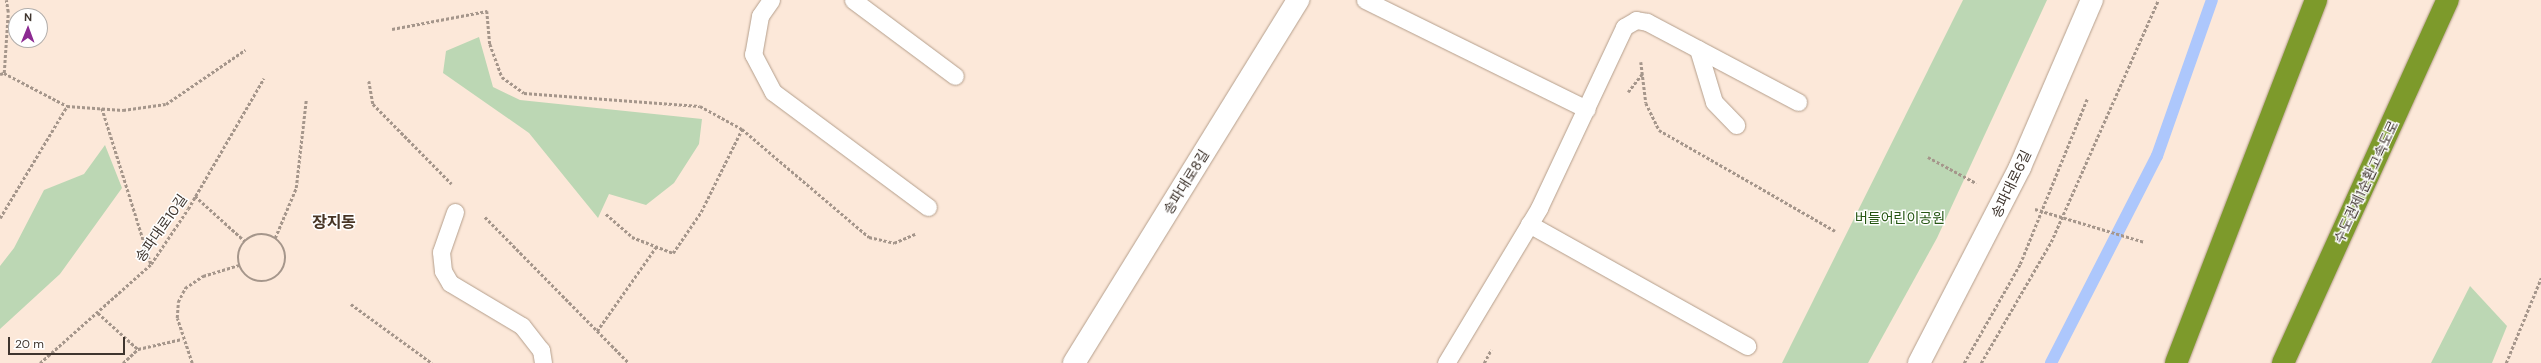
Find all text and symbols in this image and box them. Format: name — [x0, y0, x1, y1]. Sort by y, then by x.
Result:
north arrow — [8, 8, 48, 48]
text: N — [24, 10, 32, 24]
street label: 수도권제1순환고속도로 — [2330, 118, 2402, 246]
street label: 송파대로8길 — [1160, 147, 1212, 217]
street label: 송파대로6길 — [1987, 147, 2035, 221]
street label: 송파대로10길 — [132, 191, 190, 265]
park label: 버들어린이공원 — [1855, 210, 1945, 226]
district label: 장지동 — [312, 213, 356, 233]
scale bar — [10, 329, 127, 355]
text: 20 m — [15, 336, 44, 352]

